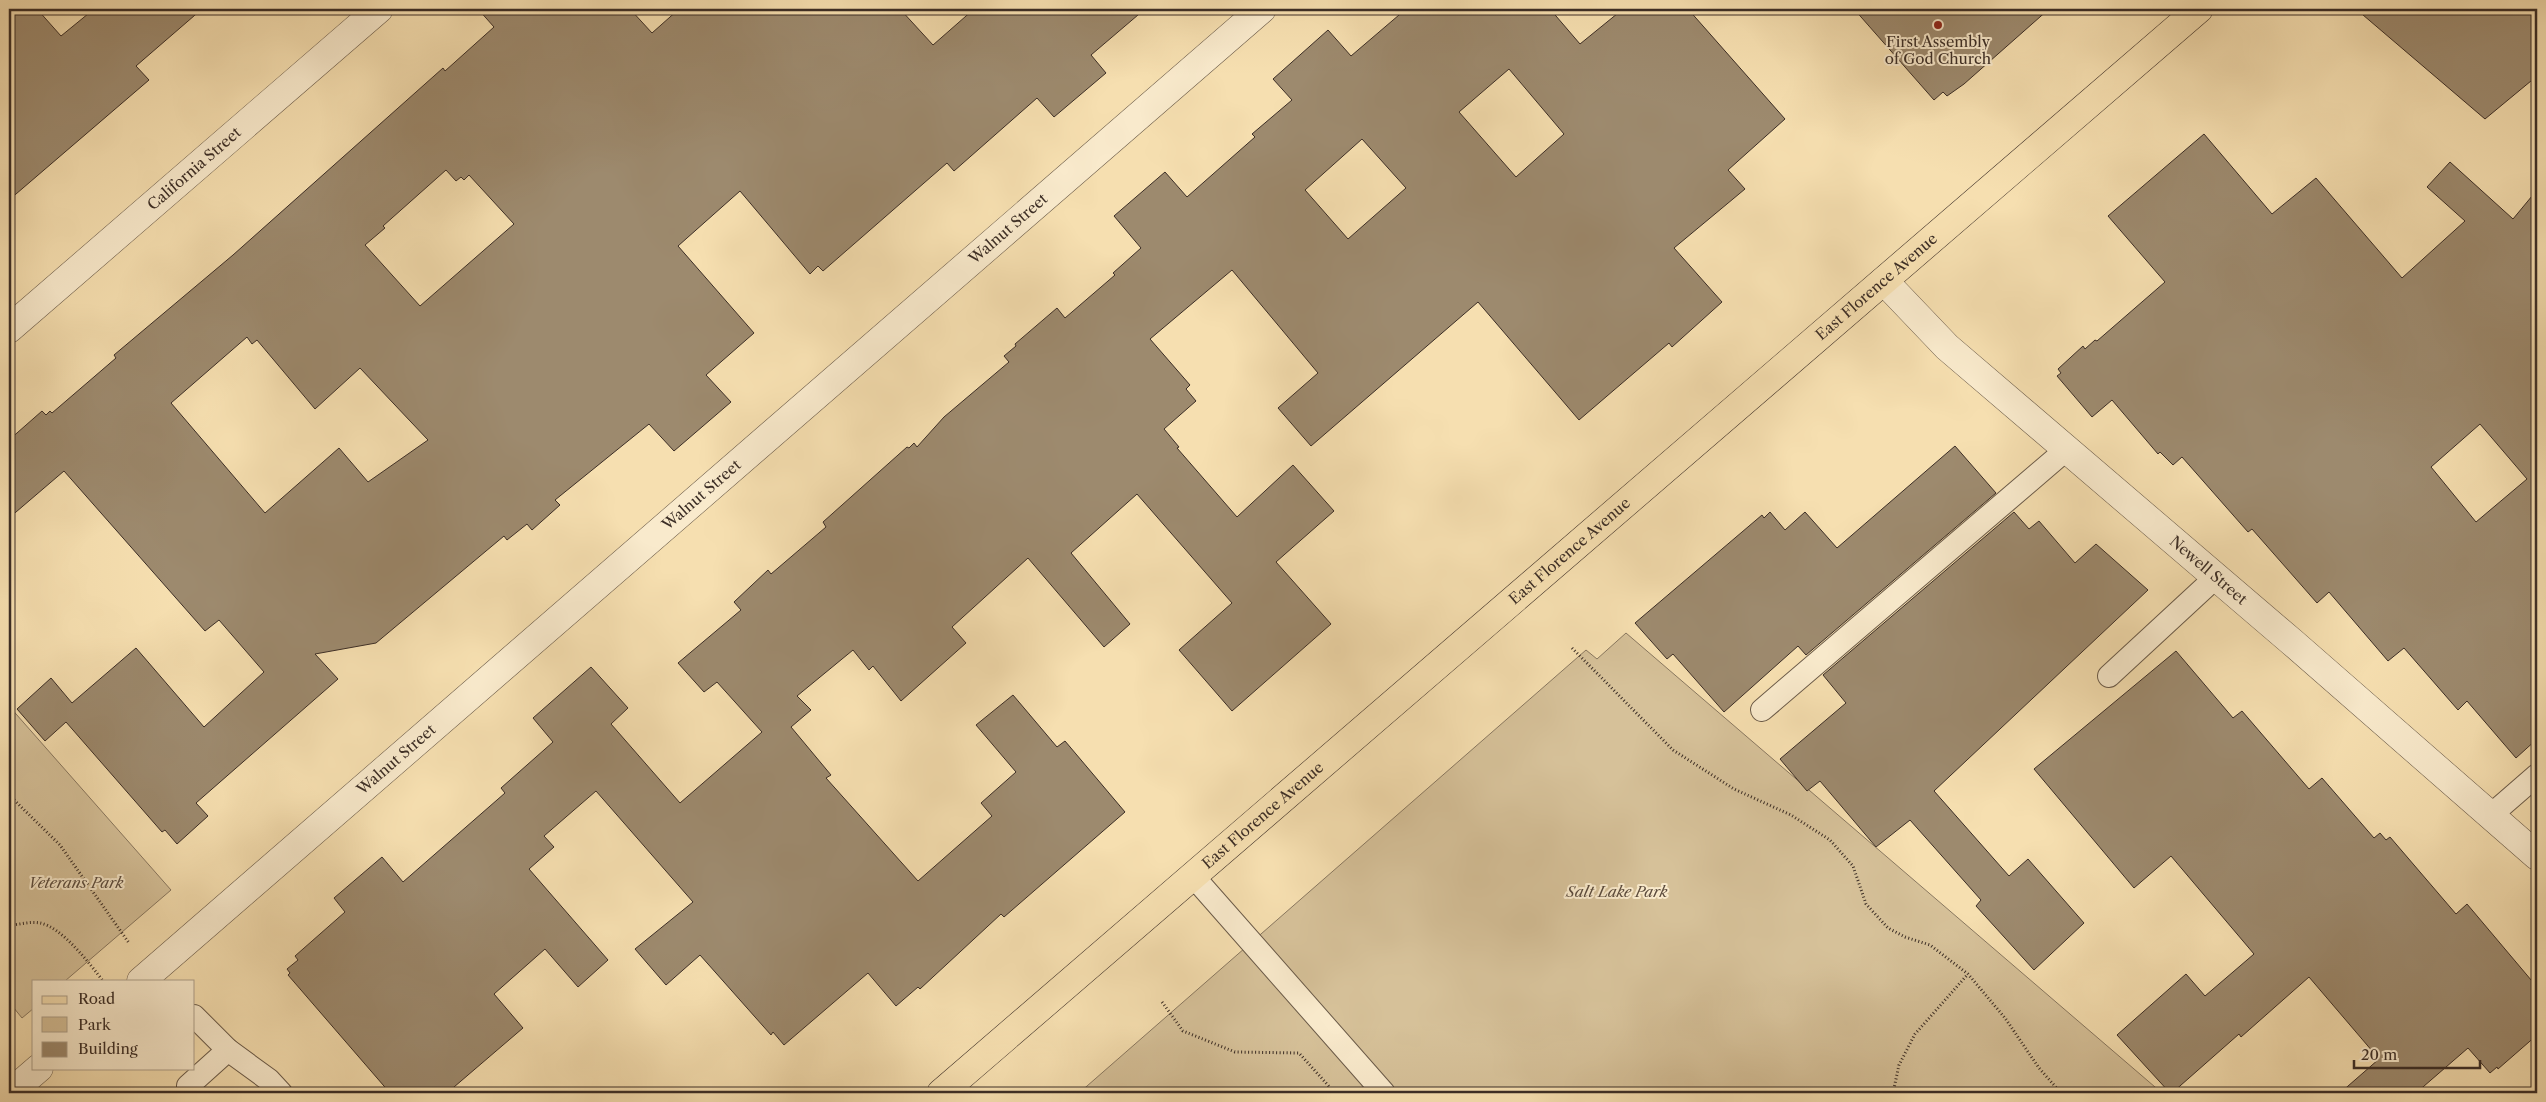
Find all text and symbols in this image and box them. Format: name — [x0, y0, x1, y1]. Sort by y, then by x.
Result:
marker: First Assembly of God Church — [1932, 19, 1944, 31]
place label: First Assembly of God Church — [1885, 32, 1992, 68]
street label: California Street — [143, 122, 245, 214]
street label: Walnut Street — [964, 189, 1052, 268]
street label: East Florence Avenue — [1812, 229, 1941, 344]
street label: Walnut Street — [657, 455, 745, 534]
street label: East Florence Avenue — [1505, 493, 1634, 608]
street label: Newell Street — [2166, 532, 2252, 609]
street label: Walnut Street — [352, 719, 440, 799]
street label: East Florence Avenue — [1198, 758, 1327, 873]
park label: Veterans Park — [28, 873, 124, 892]
park label: Salt Lake Park — [1565, 882, 1668, 901]
legend — [32, 980, 195, 1070]
text: Road — [78, 989, 115, 1008]
text: Park — [78, 1015, 112, 1034]
scale bar — [2354, 1037, 2480, 1069]
text: Building — [78, 1039, 138, 1058]
text: 20 m — [2361, 1045, 2397, 1064]

